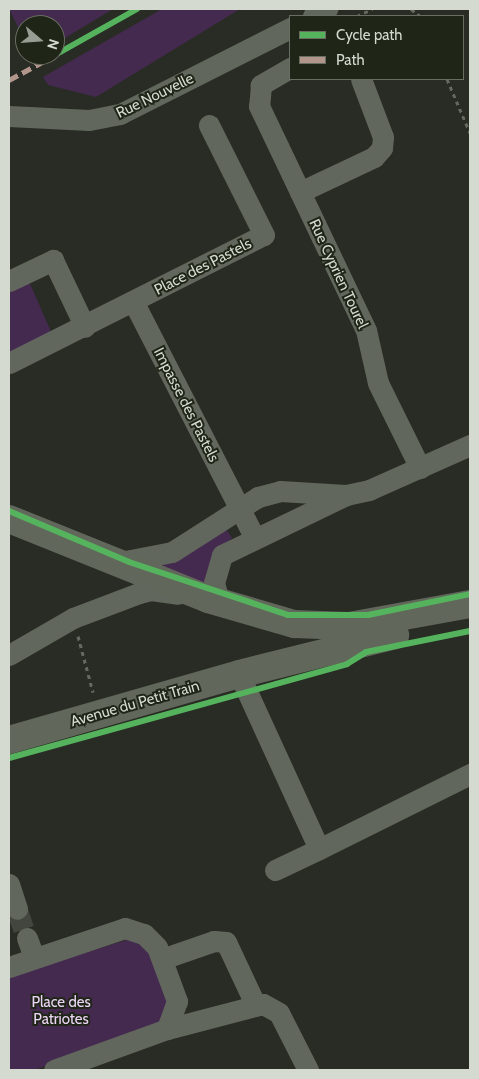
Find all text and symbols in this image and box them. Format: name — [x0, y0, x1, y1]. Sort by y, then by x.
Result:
north arrow — [15, 15, 65, 65]
legend — [289, 15, 464, 80]
text: Cycle path — [336, 26, 402, 44]
text: N — [43, 37, 63, 52]
text: Path — [336, 51, 365, 69]
street label: Rue Nouvelle — [113, 70, 197, 122]
street label: Rue Cyprien Tourel — [305, 216, 371, 332]
street label: Place des Pastels — [151, 235, 255, 299]
street label: Impasse des Pastels — [149, 345, 223, 465]
street label: Avenue du Petit Train — [68, 677, 202, 731]
park label: Place des Patriotes — [31, 993, 91, 1028]

